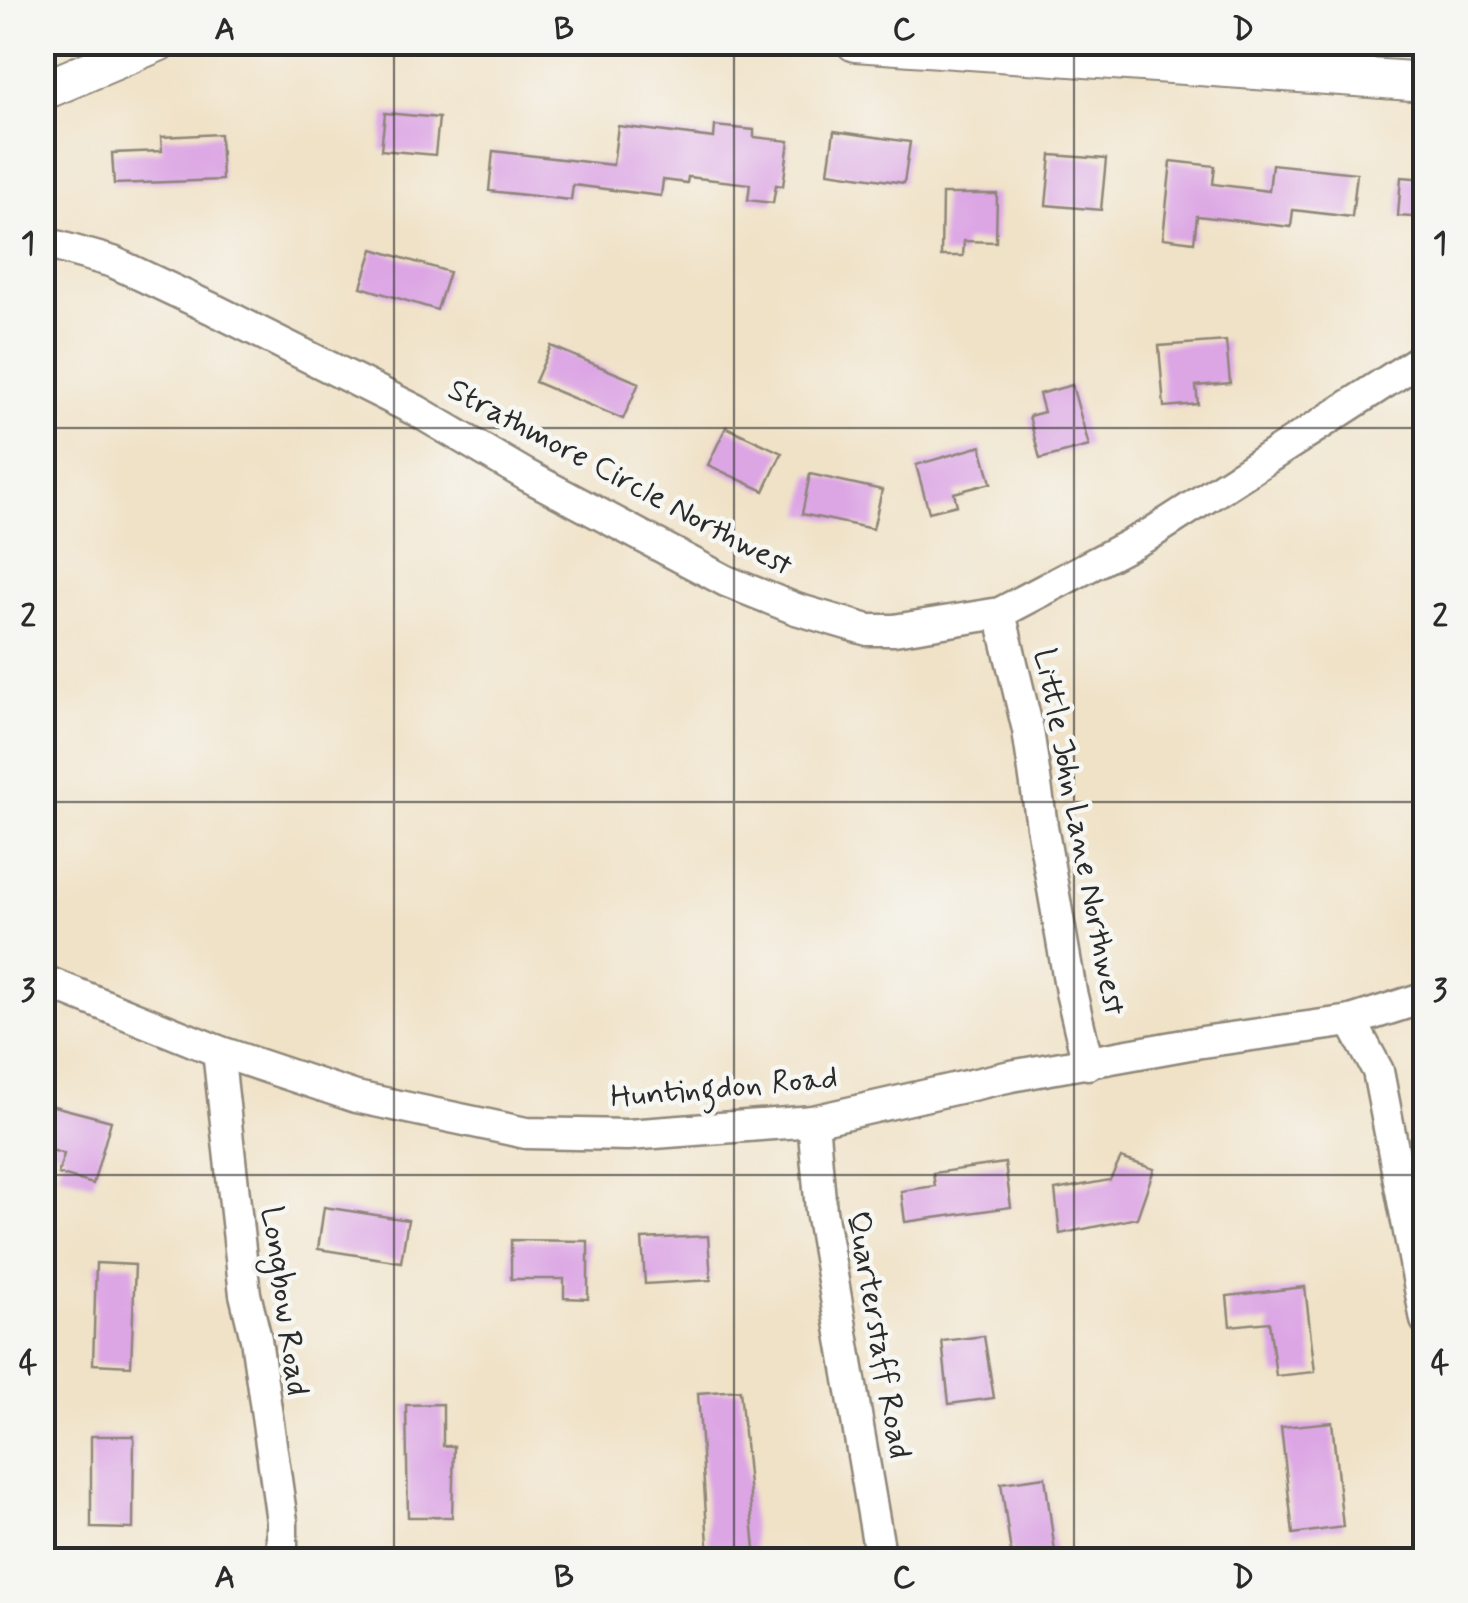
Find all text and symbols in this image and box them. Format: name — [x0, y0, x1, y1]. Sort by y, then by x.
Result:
text: A — [215, 9, 235, 51]
text: B — [554, 9, 574, 51]
text: C — [893, 9, 916, 51]
text: D — [1232, 9, 1254, 51]
text: 1 — [21, 223, 35, 265]
text: 1 — [1433, 223, 1447, 265]
street label: Strathmore Circle Northwest — [440, 369, 800, 587]
text: 2 — [20, 596, 36, 638]
text: 2 — [1432, 596, 1448, 638]
street label: Little John Lane Northwest — [1023, 645, 1135, 1019]
text: 3 — [21, 970, 36, 1012]
text: 3 — [1433, 970, 1448, 1012]
street label: Huntingdon Road — [609, 1057, 840, 1122]
street label: Longbow Road — [248, 1204, 318, 1399]
street label: Quarterstaff Road — [836, 1208, 920, 1462]
text: 4 — [19, 1343, 38, 1385]
text: 4 — [1431, 1343, 1450, 1385]
text: A — [215, 1557, 235, 1599]
text: B — [554, 1557, 574, 1599]
text: C — [893, 1557, 916, 1599]
text: D — [1232, 1557, 1254, 1599]

